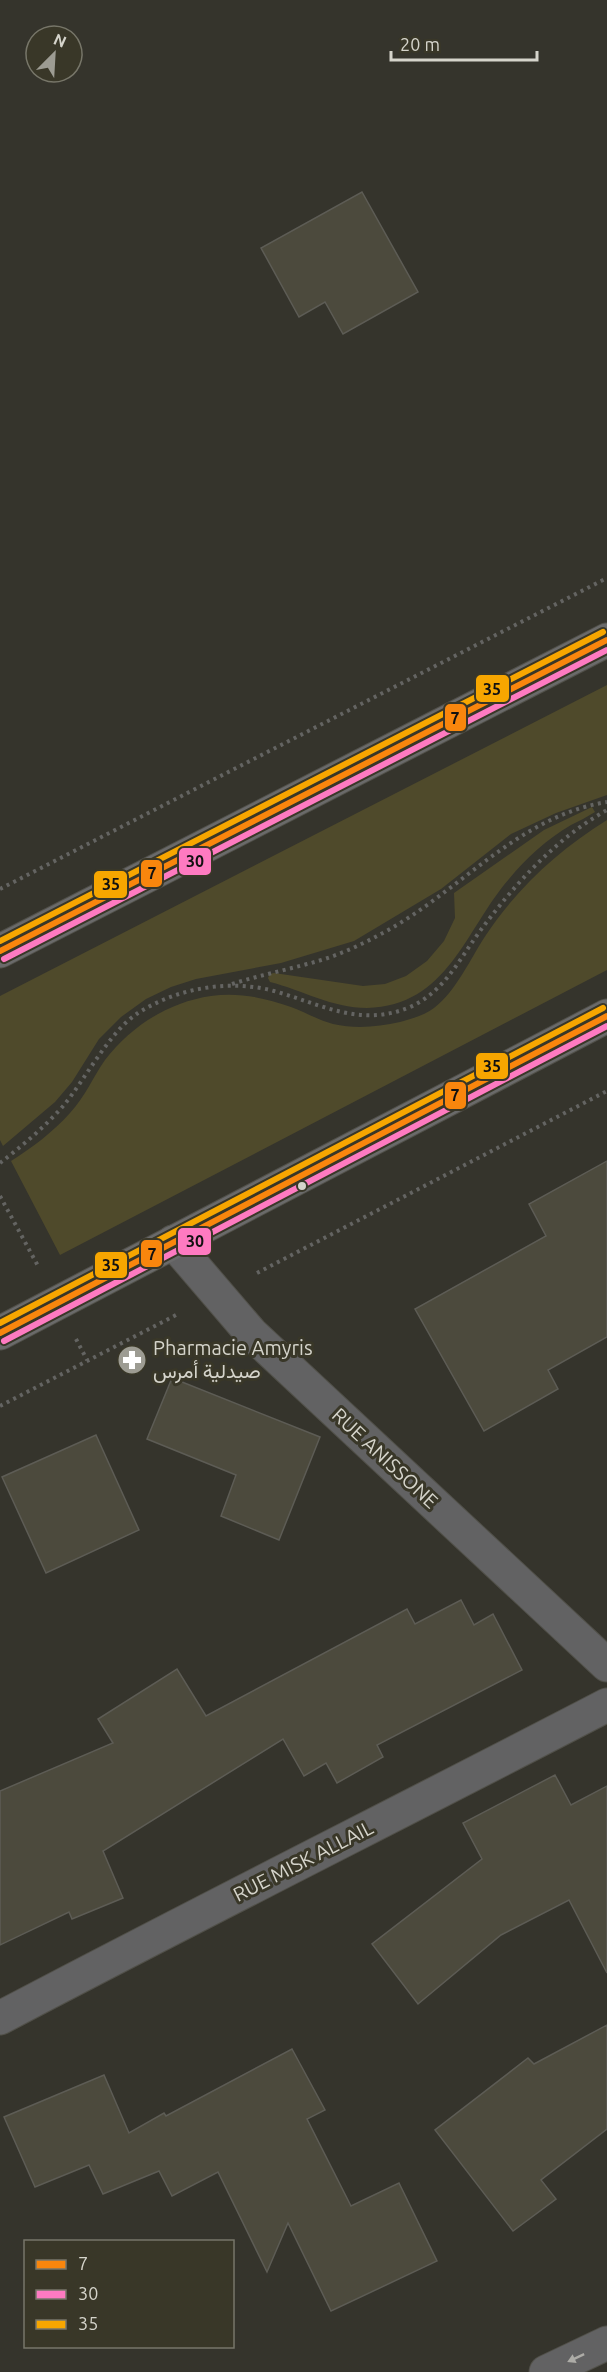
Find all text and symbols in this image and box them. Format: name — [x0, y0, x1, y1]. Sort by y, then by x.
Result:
north arrow — [24, 24, 84, 84]
scale bar — [391, 24, 536, 62]
text: N — [51, 30, 69, 51]
text: 20 m — [400, 34, 440, 54]
line badge: 35 — [475, 674, 510, 703]
text: 35 — [483, 680, 501, 698]
line badge: 7 — [444, 703, 467, 732]
text: 7 — [450, 709, 460, 727]
line badge: 30 — [178, 847, 212, 876]
text: 30 — [186, 852, 204, 870]
line badge: 7 — [140, 859, 163, 888]
text: 7 — [147, 864, 157, 882]
line badge: 35 — [93, 870, 128, 899]
text: 35 — [102, 875, 120, 893]
line badge: 35 — [475, 1052, 509, 1080]
text: 35 — [483, 1057, 501, 1075]
line badge: 7 — [444, 1081, 467, 1110]
text: 7 — [450, 1086, 460, 1104]
unlabelled marker — [296, 1180, 308, 1192]
line badge: 30 — [177, 1227, 212, 1256]
text: 30 — [186, 1232, 204, 1250]
line badge: 7 — [140, 1239, 163, 1268]
text: 7 — [147, 1245, 157, 1263]
line badge: 35 — [94, 1251, 128, 1279]
text: 35 — [102, 1256, 120, 1274]
place label: Pharmacie Amyris صيدلية أمرس — [153, 1336, 313, 1384]
pharmacy icon: Pharmacie Amyris صيدلية أمرس — [116, 1344, 148, 1376]
street label: RUE ANISSONE — [328, 1403, 443, 1513]
street label: RUE MISK ALLAIL — [229, 1815, 377, 1906]
legend — [24, 2240, 234, 2348]
text: 7 — [78, 2253, 88, 2273]
text: 30 — [78, 2283, 98, 2303]
text: 35 — [78, 2313, 98, 2333]
one-way arrow — [568, 2353, 585, 2362]

